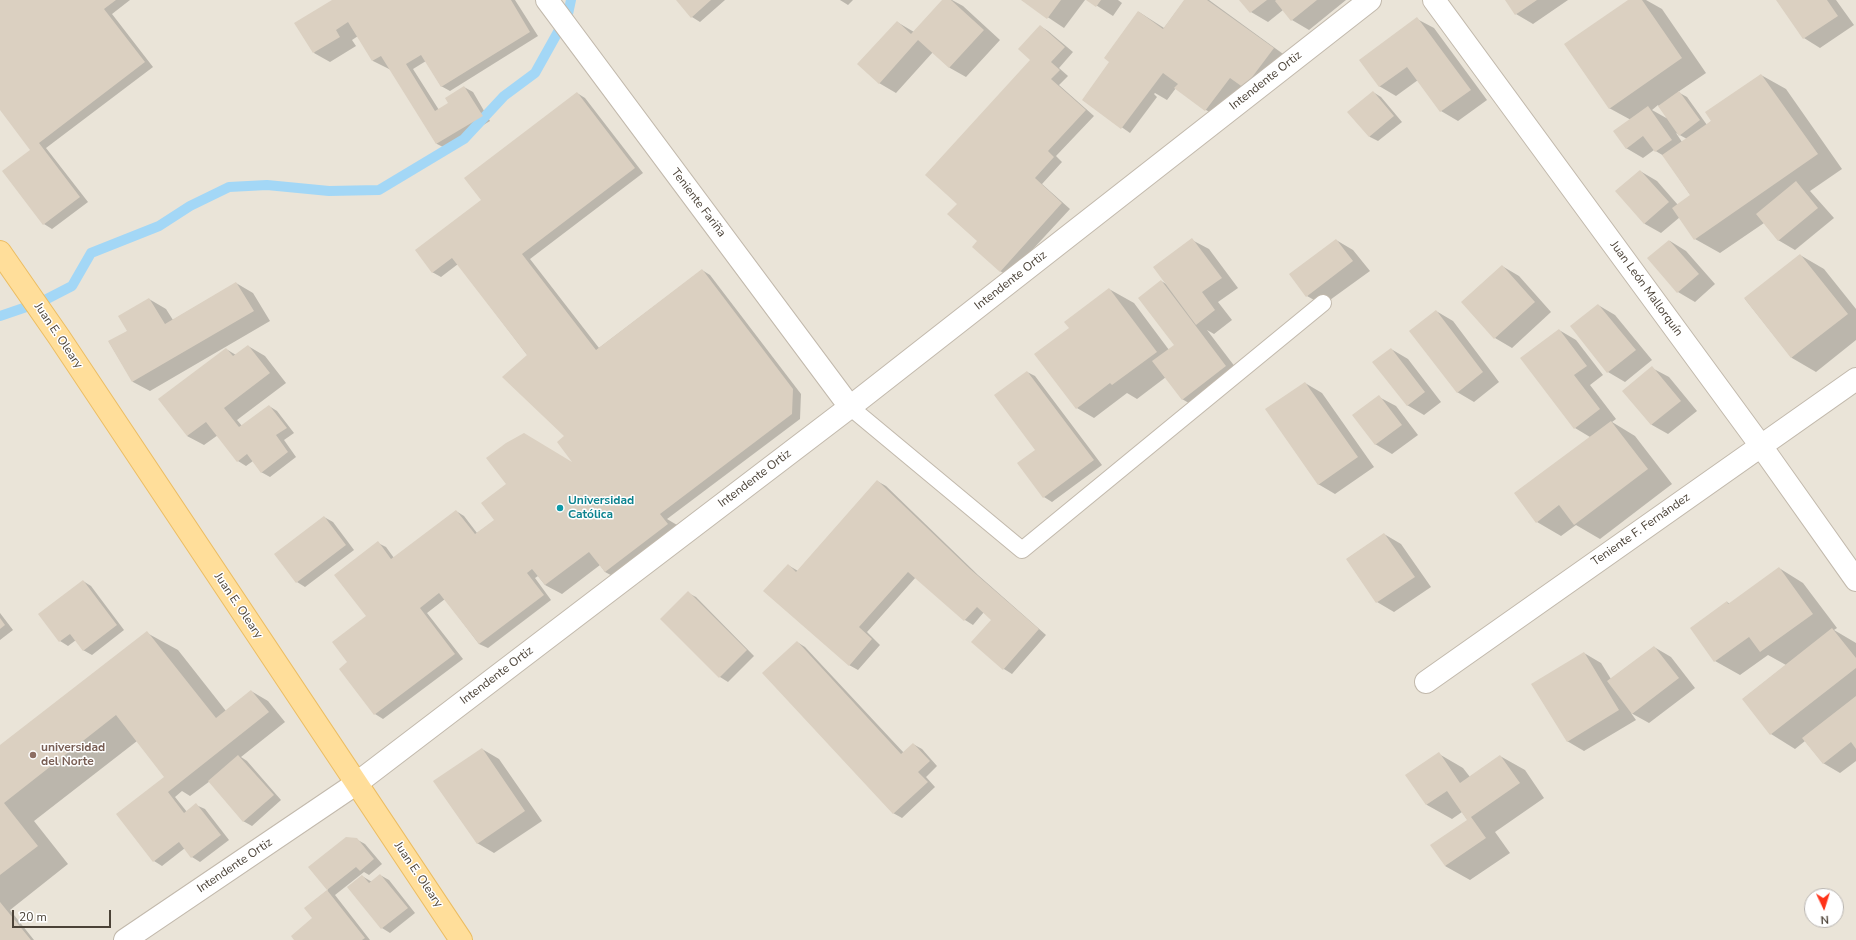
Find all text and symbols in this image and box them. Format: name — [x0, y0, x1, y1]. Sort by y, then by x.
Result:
street label: Intendente Ortiz — [1227, 48, 1305, 114]
street label: Teniente Fariña — [668, 166, 728, 240]
street label: Juan León Mallorquín — [1607, 239, 1685, 339]
street label: Intendente Ortiz — [972, 248, 1050, 314]
street label: Juan E. Oleary — [31, 300, 85, 372]
street label: Intendente Ortiz — [716, 447, 794, 511]
street label: Teniente F. Fernández — [1589, 491, 1693, 569]
place label: Universidad Católica — [568, 494, 634, 522]
marker: Universidad Católica — [555, 503, 565, 513]
street label: Juan E. Oleary — [211, 570, 265, 642]
street label: Intendente Ortiz — [458, 644, 536, 708]
place label: universidad del Norte — [41, 741, 105, 769]
marker: universidad del Norte — [28, 750, 38, 760]
street label: Intendente Ortiz — [195, 836, 275, 896]
street label: Juan E. Oleary — [391, 839, 445, 911]
north arrow — [1804, 888, 1844, 928]
scale bar — [14, 902, 113, 928]
text: 20 m — [19, 909, 47, 925]
text: N — [1820, 912, 1829, 927]

